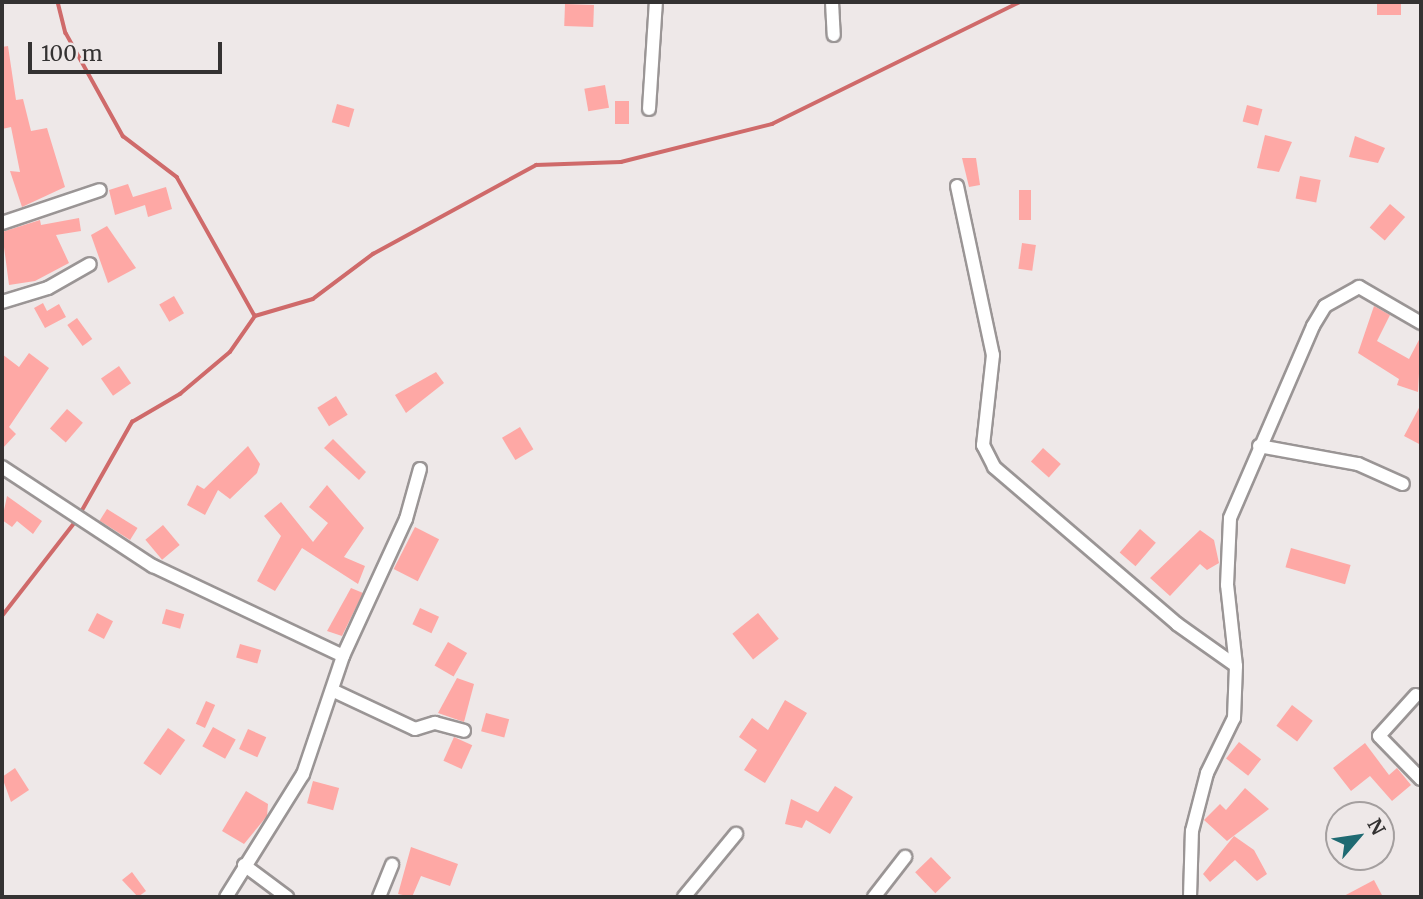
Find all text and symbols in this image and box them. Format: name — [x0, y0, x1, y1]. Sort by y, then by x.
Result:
scale bar — [32, 28, 226, 72]
text: 100 m — [41, 40, 103, 67]
north arrow — [1325, 801, 1395, 871]
text: N — [1362, 814, 1391, 839]

